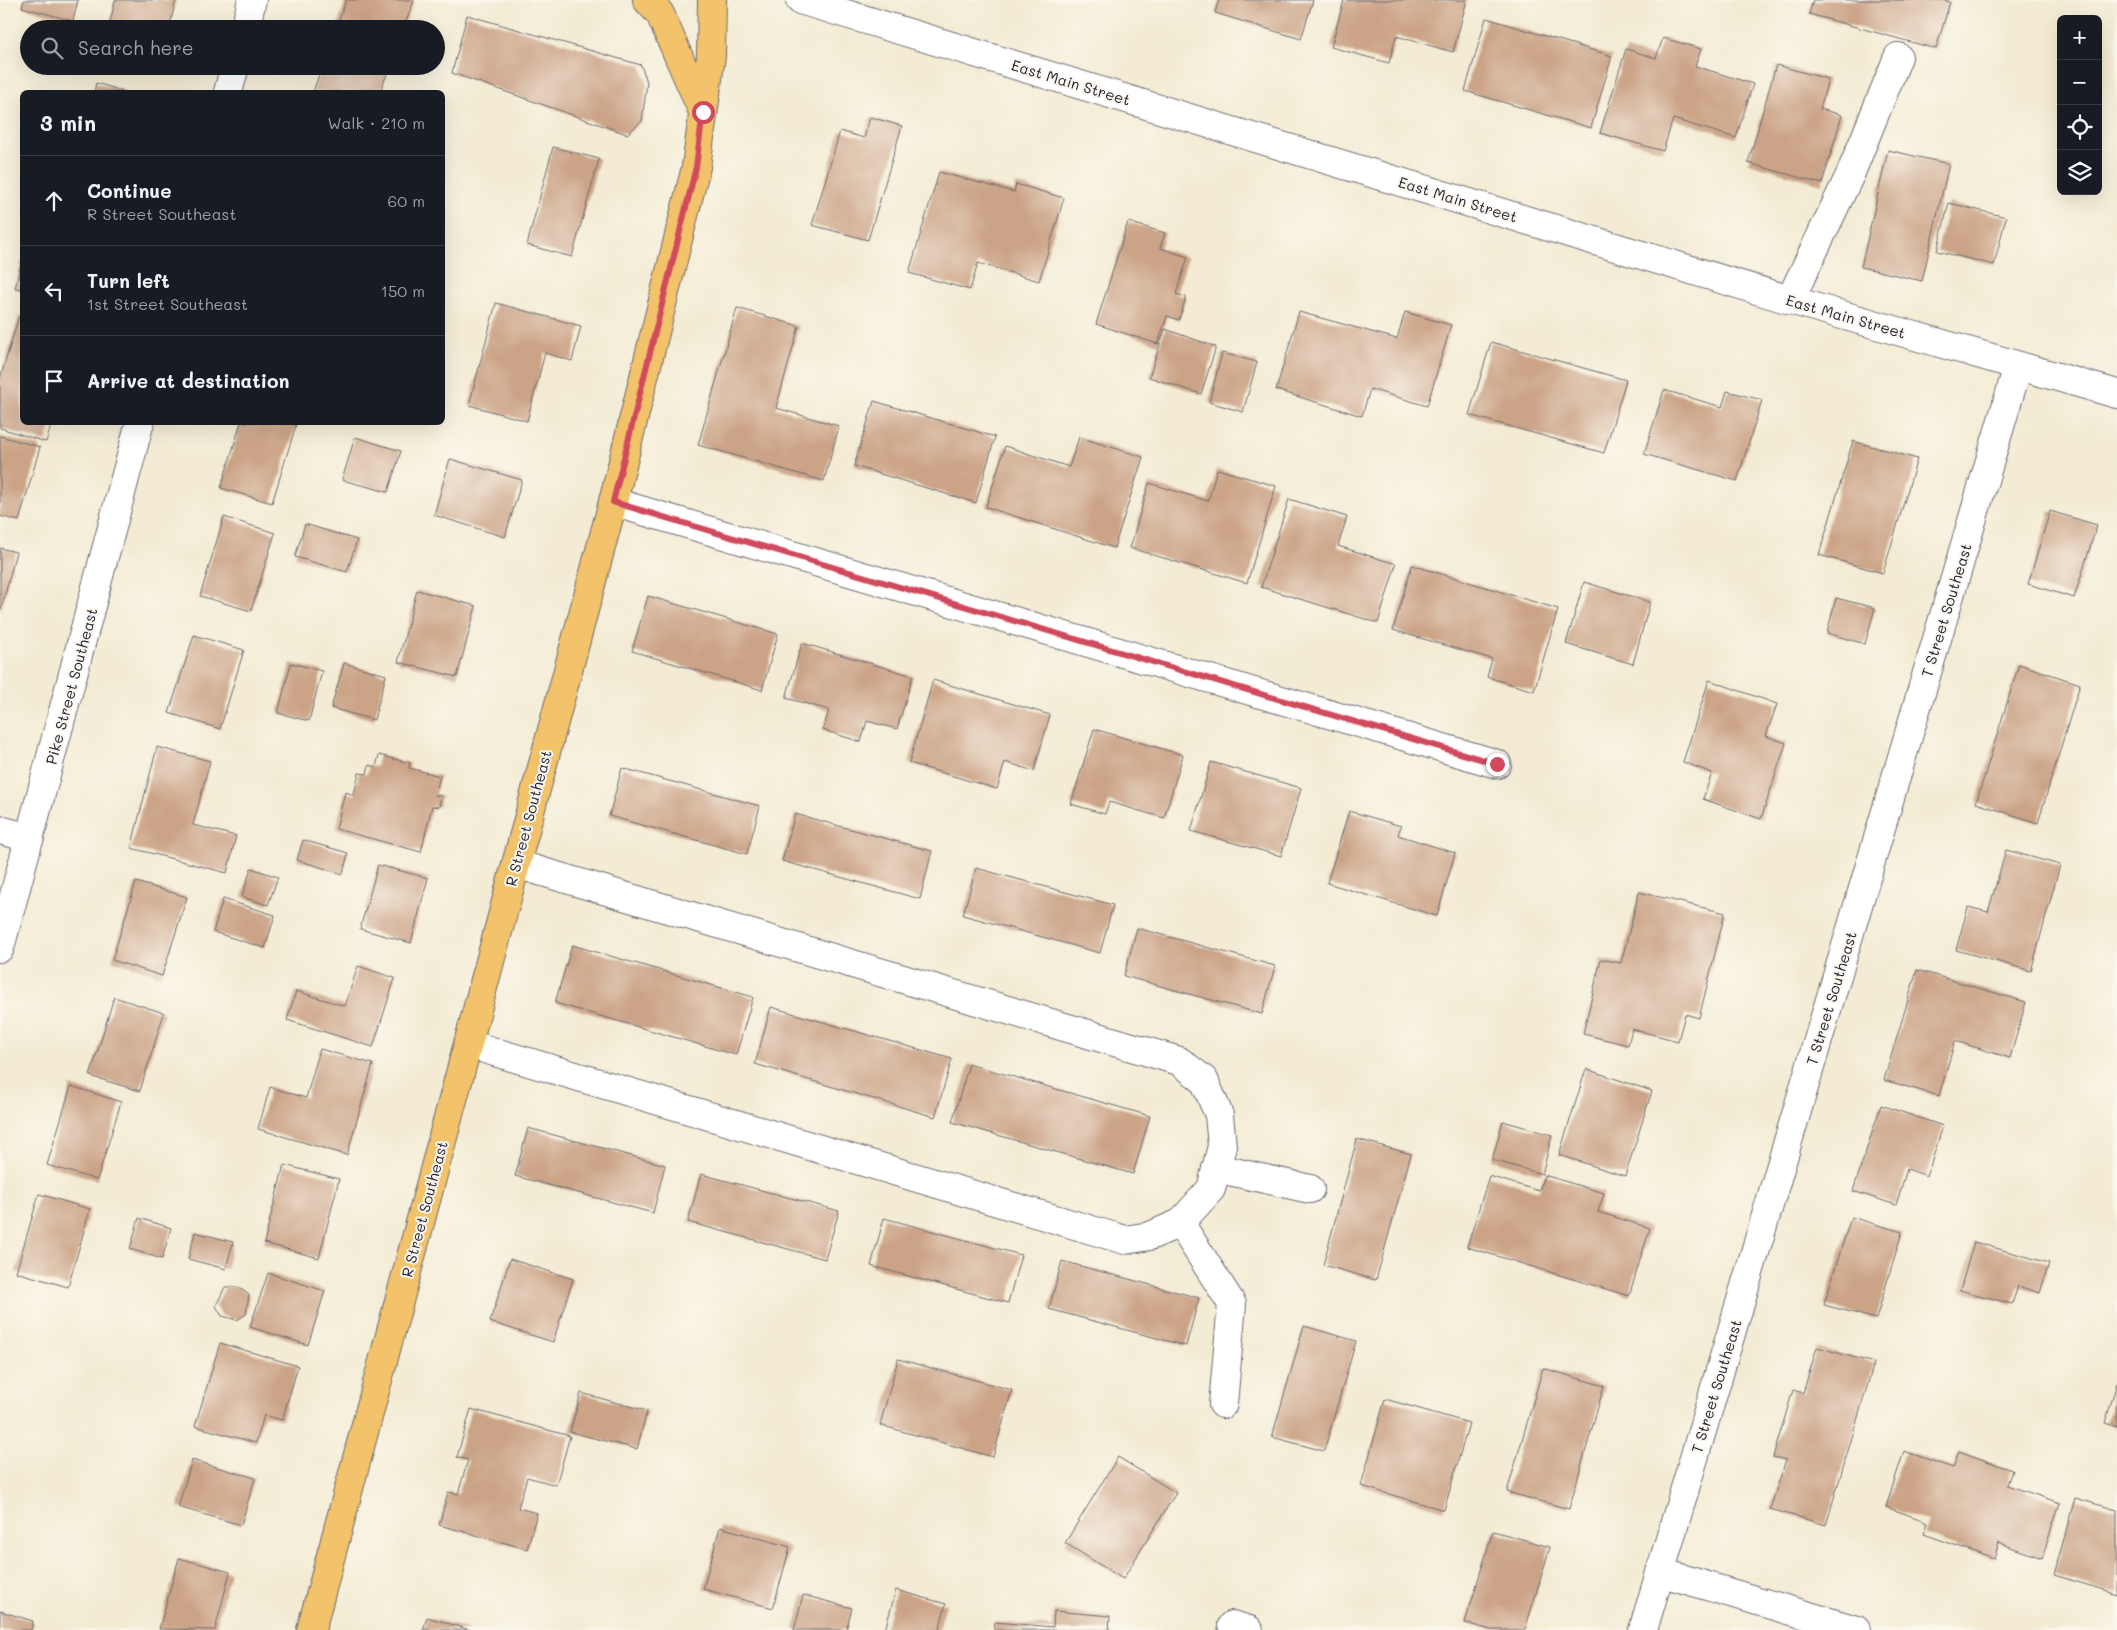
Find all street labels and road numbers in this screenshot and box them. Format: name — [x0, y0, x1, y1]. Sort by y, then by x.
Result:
street label: East Main Street — [1009, 54, 1133, 110]
street label: East Main Street — [1396, 171, 1520, 227]
street label: East Main Street — [1784, 289, 1908, 343]
street label: T Street Southeast — [1916, 541, 1976, 679]
street label: Pike Street Southeast — [40, 605, 102, 767]
street label: R Street Southeast — [500, 748, 556, 888]
street label: T Street Southeast — [1801, 929, 1861, 1067]
street label: R Street Southeast — [396, 1139, 452, 1279]
street label: T Street Southeast — [1686, 1317, 1746, 1455]

